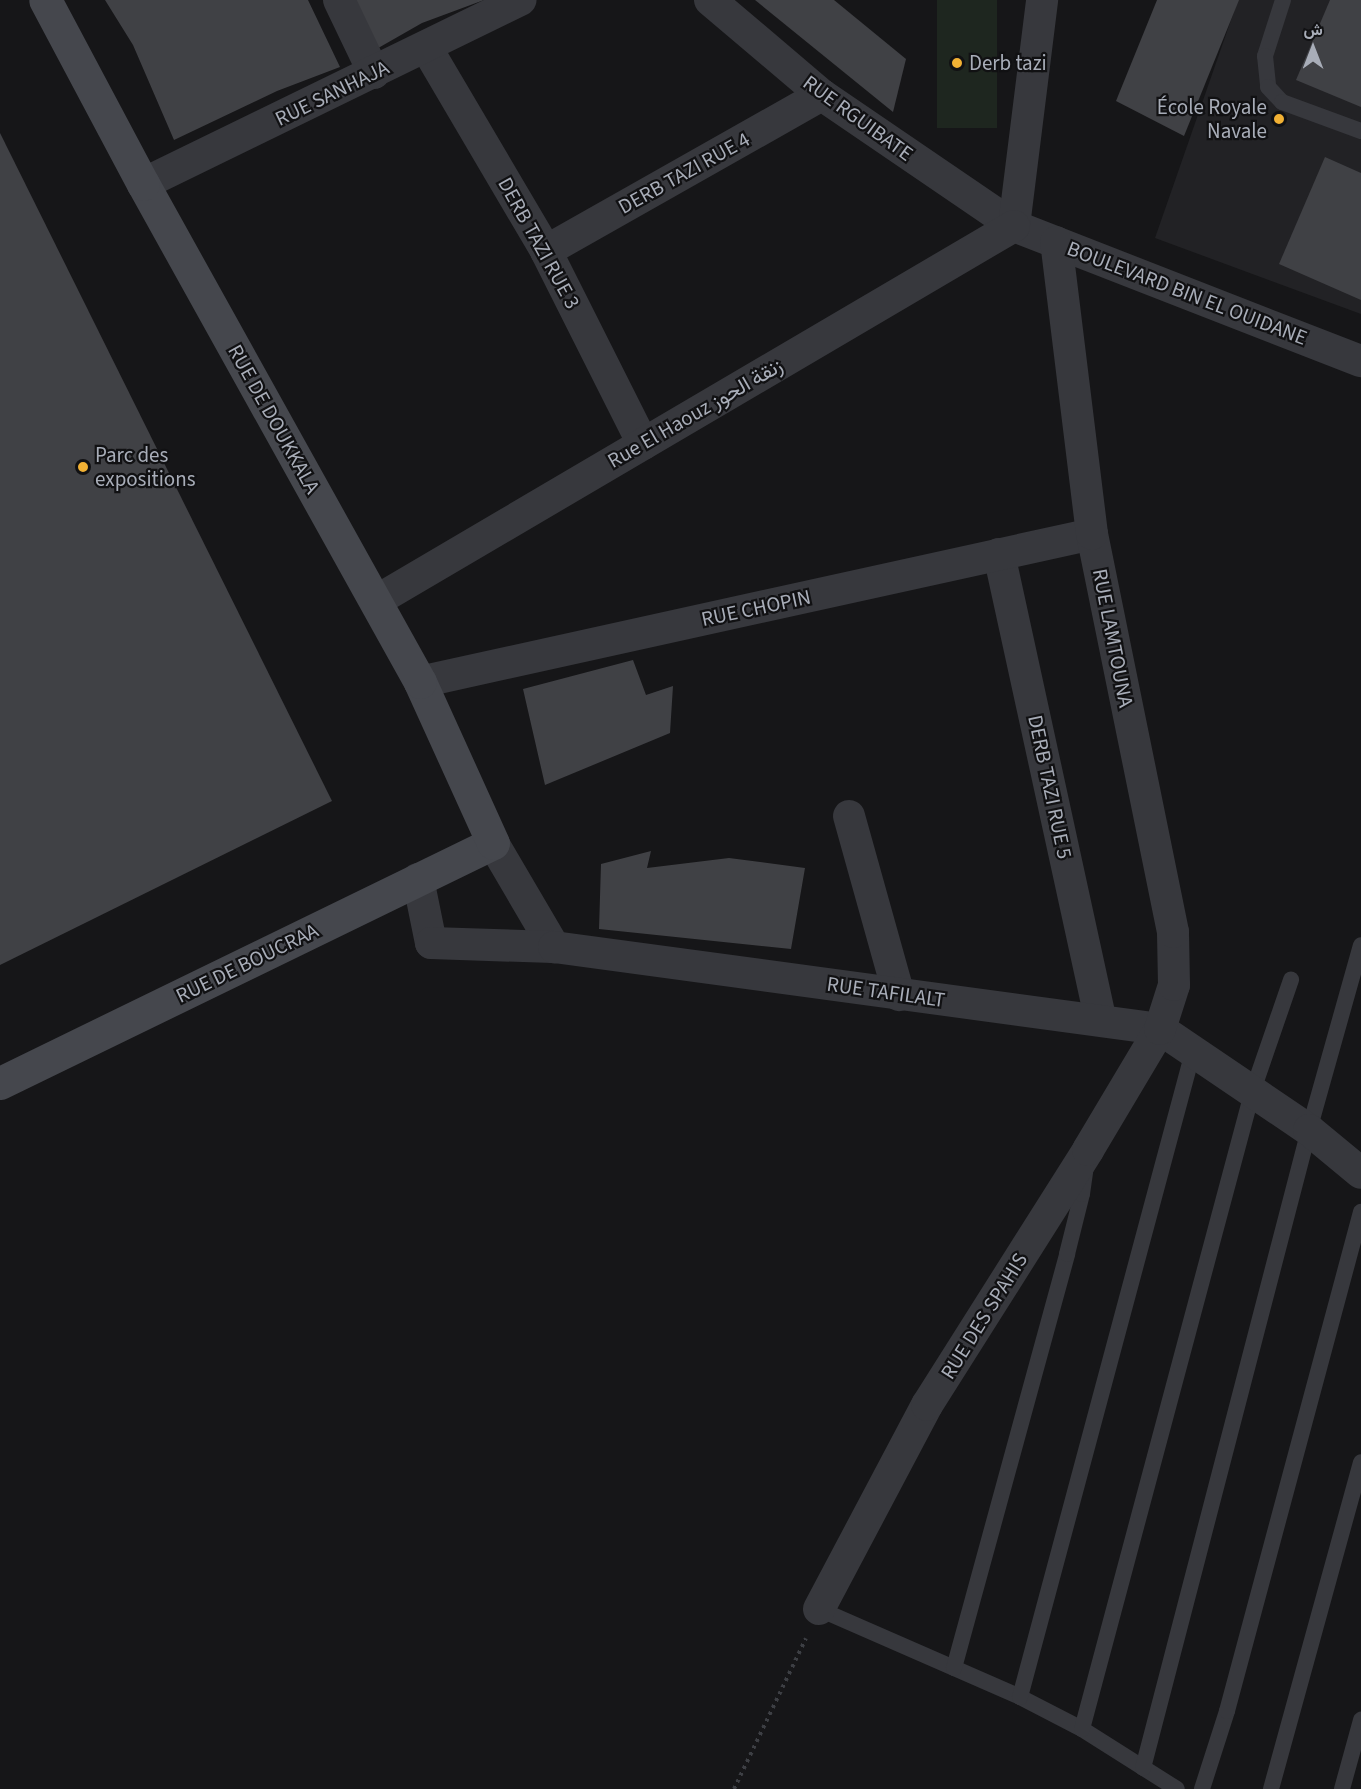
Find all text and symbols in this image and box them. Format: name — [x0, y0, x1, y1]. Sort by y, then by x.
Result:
north arrow — [1283, 18, 1343, 78]
text: ش — [1303, 19, 1323, 41]
place label: Derb tazi — [969, 50, 1047, 76]
street label: RUE SANHAJA — [271, 55, 393, 131]
marker: Derb tazi — [950, 56, 964, 70]
street label: RUE RGUIBATE — [798, 70, 918, 166]
place label: École Royale Navale — [1157, 94, 1267, 144]
marker: École Royale Navale — [1272, 112, 1286, 126]
street label: DERB TAZI RUE 4 — [614, 126, 754, 220]
street label: DERB TAZI RUE 3 — [492, 173, 586, 313]
street label: BOULEVARD BIN EL OUIDANE — [1063, 236, 1311, 350]
street label: RUE DE DOUKKALA — [223, 340, 325, 498]
street label: Rue El Haouz زنقة الحوز — [603, 353, 787, 473]
place label: Parc des expositions — [95, 442, 196, 492]
marker: Parc des expositions — [76, 460, 90, 474]
street label: RUE LAMTOUNA — [1087, 566, 1139, 710]
street label: RUE CHOPIN — [699, 584, 813, 632]
street label: DERB TAZI RUE 5 — [1022, 713, 1078, 861]
street label: RUE DE BOUCRAA — [172, 918, 322, 1008]
street label: RUE TAFILALT — [825, 971, 947, 1013]
street label: RUE DES SPAHIS — [935, 1248, 1033, 1384]

